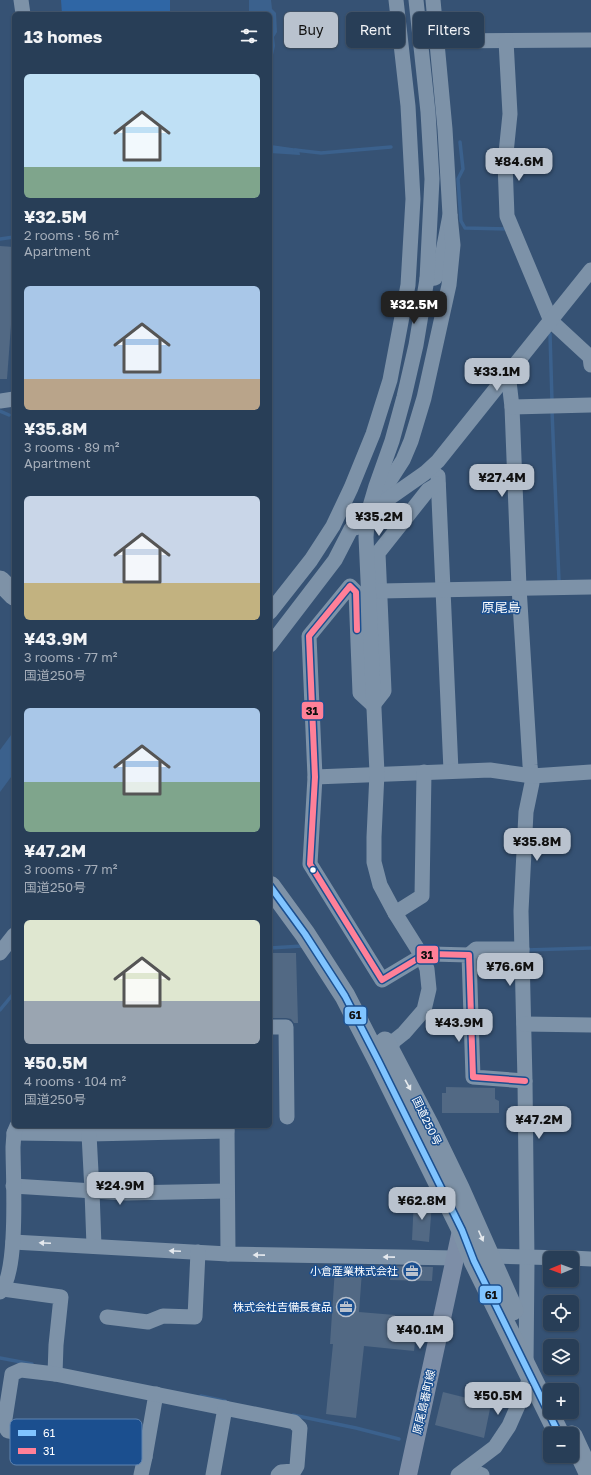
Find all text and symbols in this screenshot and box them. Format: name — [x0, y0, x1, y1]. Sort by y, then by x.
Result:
chip: Buy — [284, 12, 338, 48]
chip: Rent — [346, 12, 405, 48]
chip: Filters — [413, 12, 484, 48]
icon: filters — [238, 25, 260, 47]
text: 13 homes — [24, 26, 102, 47]
icon: home — [106, 100, 178, 172]
pin: ¥84.6M — [486, 148, 552, 182]
text: ¥84.6M — [494, 153, 544, 169]
text: ¥32.5M — [24, 206, 87, 227]
text: 2 rooms · 56 m² — [24, 227, 119, 243]
text: Apartment — [24, 243, 91, 259]
pin: ¥32.5M — [381, 291, 447, 325]
text: ¥32.5M — [390, 296, 438, 312]
icon: home — [106, 312, 178, 384]
pin: ¥33.1M — [464, 358, 530, 392]
text: ¥33.1M — [474, 363, 520, 379]
text: ¥35.8M — [24, 418, 87, 439]
text: 3 rooms · 89 m² — [24, 439, 119, 455]
text: Apartment — [24, 455, 91, 471]
pin: ¥27.4M — [469, 464, 535, 498]
text: ¥27.4M — [478, 469, 526, 485]
pin: ¥35.2M — [346, 503, 412, 537]
text: ¥35.2M — [355, 508, 403, 524]
icon: home — [106, 522, 178, 594]
district label: 原尾島 — [481, 599, 521, 615]
text: ¥43.9M — [24, 628, 88, 649]
text: 3 rooms · 77 m² — [24, 649, 117, 665]
text: 国道250号 — [24, 667, 86, 683]
line badge: 31 — [301, 701, 324, 720]
text: 31 — [306, 704, 319, 717]
icon: home — [106, 734, 178, 806]
pin: ¥35.8M — [504, 828, 570, 862]
text: ¥35.8M — [513, 833, 561, 849]
text: ¥47.2M — [24, 840, 86, 861]
text: 3 rooms · 77 m² — [24, 861, 117, 877]
unlabelled marker — [308, 865, 318, 875]
text: 国道250号 — [24, 879, 86, 895]
line badge: 31 — [416, 945, 439, 964]
icon: home — [106, 946, 178, 1018]
text: 31 — [421, 948, 434, 961]
pin: ¥76.6M — [477, 953, 543, 987]
text: ¥76.6M — [486, 958, 534, 974]
line badge: 61 — [344, 1006, 367, 1025]
text: 61 — [349, 1008, 362, 1021]
pin: ¥43.9M — [426, 1009, 492, 1043]
text: ¥43.9M — [435, 1014, 483, 1030]
text: ¥50.5M — [24, 1052, 88, 1073]
text: 4 rooms · 104 m² — [24, 1073, 126, 1089]
one-way arrow — [405, 1079, 412, 1091]
text: 国道250号 — [24, 1091, 86, 1107]
street label: 国道250号 — [410, 1094, 445, 1147]
pin: ¥47.2M — [506, 1106, 572, 1140]
text: ¥47.2M — [515, 1111, 563, 1127]
pin: ¥24.9M — [87, 1172, 153, 1206]
text: ¥24.9M — [96, 1177, 144, 1193]
pin: ¥62.8M — [389, 1187, 455, 1221]
text: ¥62.8M — [398, 1192, 446, 1208]
one-way arrow — [478, 1231, 484, 1242]
one-way arrow — [39, 1240, 51, 1247]
one-way arrow — [168, 1248, 181, 1254]
north arrow — [543, 1251, 579, 1287]
map controls — [543, 1251, 579, 1463]
one-way arrow — [252, 1252, 265, 1258]
one-way arrow — [382, 1254, 395, 1260]
office icon: 小倉産業株式会社 — [401, 1260, 423, 1282]
place label: 小倉産業株式会社 — [310, 1264, 398, 1277]
line badge: 61 — [479, 1285, 502, 1304]
text: 61 — [485, 1288, 498, 1301]
button: locate — [543, 1295, 579, 1331]
office icon: 株式会社吉備長食品 — [335, 1296, 357, 1318]
place label: 株式会社吉備長食品 — [233, 1300, 332, 1313]
pin: ¥40.1M — [387, 1316, 453, 1350]
text: ¥40.1M — [396, 1321, 444, 1337]
button: layers — [543, 1339, 579, 1375]
street label: 原尾島番町線 — [410, 1368, 437, 1436]
pin: ¥50.5M — [465, 1382, 531, 1416]
button: + — [543, 1383, 579, 1419]
text: ¥50.5M — [474, 1387, 522, 1403]
legend — [10, 1419, 142, 1465]
text: 61 — [43, 1426, 55, 1439]
button: − — [543, 1427, 579, 1463]
text: 31 — [43, 1444, 55, 1457]

